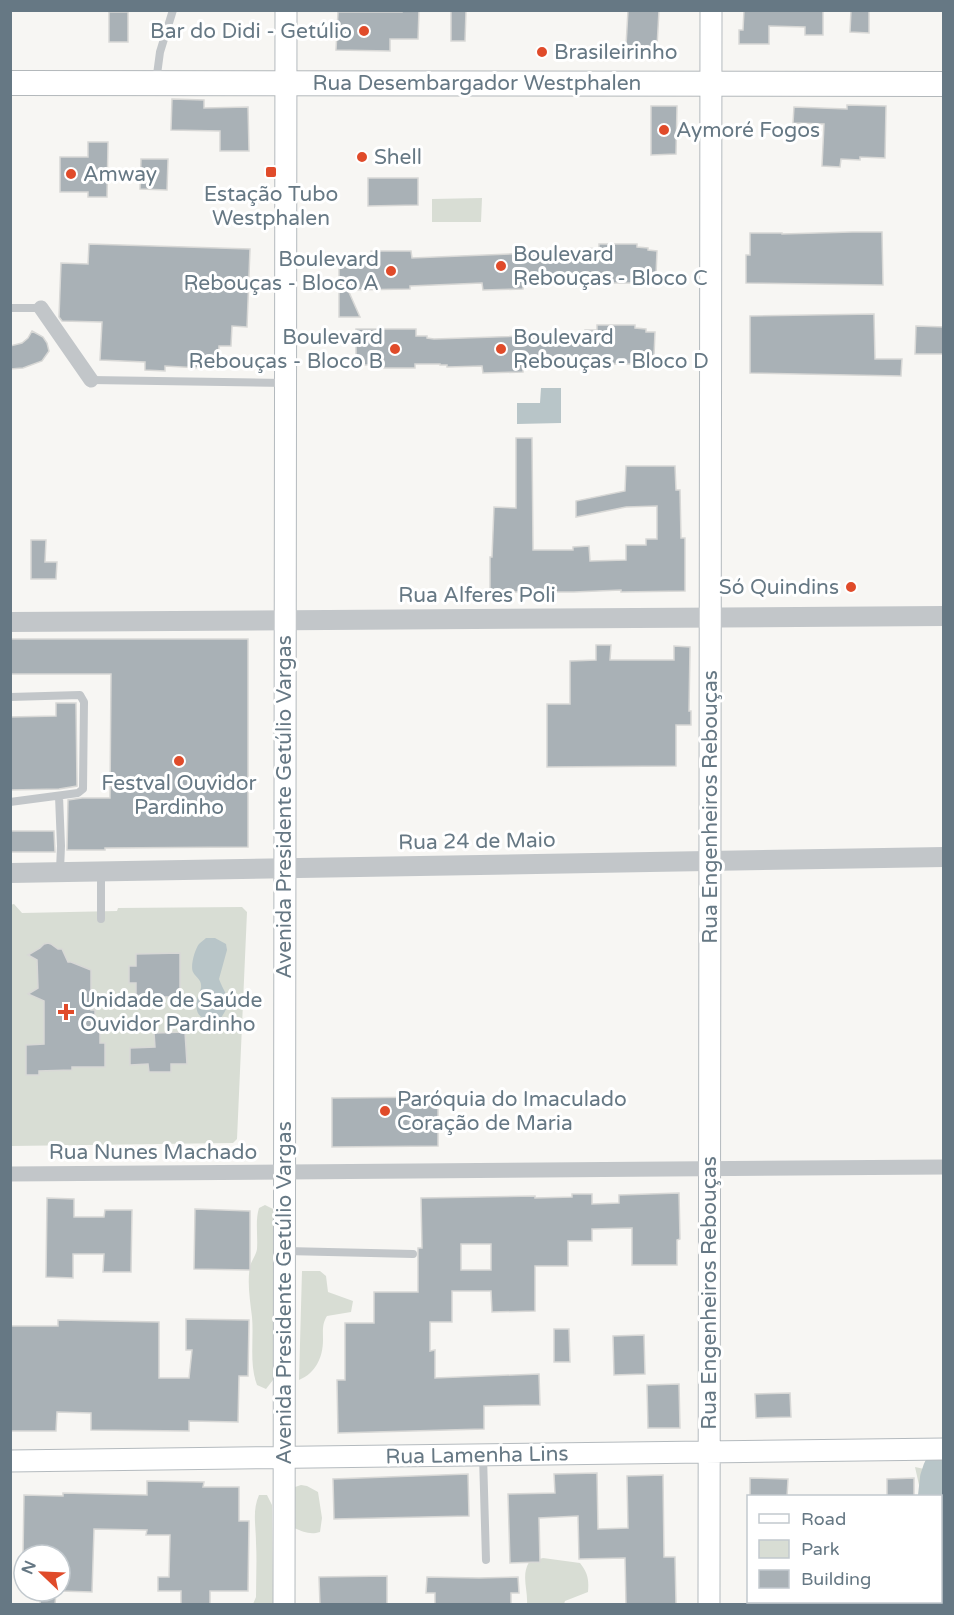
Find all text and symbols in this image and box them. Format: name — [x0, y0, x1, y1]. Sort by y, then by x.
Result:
place label: Bar do Didi - Getúlio — [150, 19, 352, 44]
marker: Bar do Didi - Getúlio — [357, 24, 371, 38]
place label: Brasileirinho — [554, 40, 678, 65]
marker: Brasileirinho — [535, 45, 549, 59]
street label: Rua Desembargador Westphalen — [313, 71, 641, 96]
place label: Aymoré Fogos — [676, 118, 820, 143]
marker: Aymoré Fogos — [657, 123, 671, 137]
place label: Shell — [374, 145, 422, 170]
marker: Shell — [355, 150, 369, 164]
place label: Amway — [83, 162, 157, 187]
marker: Estação Tubo Westphalen — [264, 165, 278, 179]
marker: Amway — [64, 167, 78, 181]
place label: Estação Tubo Westphalen — [204, 182, 338, 231]
place label: Boulevard Rebouças - Bloco C — [513, 242, 708, 291]
place label: Boulevard Rebouças - Bloco A — [183, 247, 379, 296]
marker: Boulevard Rebouças - Bloco C — [494, 259, 508, 273]
marker: Boulevard Rebouças - Bloco A — [384, 264, 398, 278]
place label: Boulevard Rebouças - Bloco B — [188, 325, 383, 374]
place label: Boulevard Rebouças - Bloco D — [513, 325, 709, 374]
marker: Boulevard Rebouças - Bloco B — [388, 342, 402, 356]
marker: Boulevard Rebouças - Bloco D — [494, 342, 508, 356]
place label: Só Quindins — [719, 575, 839, 600]
marker: Só Quindins — [844, 580, 858, 594]
street label: Rua Alferes Poli — [398, 583, 556, 608]
street label: Avenida Presidente Getúlio Vargas — [272, 635, 297, 979]
street label: Rua Engenheiros Rebouças — [698, 670, 723, 944]
marker: Festval Ouvidor Pardinho — [172, 754, 186, 768]
place label: Festval Ouvidor Pardinho — [101, 771, 257, 820]
street label: Rua 24 de Maio — [398, 828, 556, 855]
place label: Unidade de Saúde Ouvidor Pardinho — [80, 988, 262, 1037]
marker: Unidade de Saúde Ouvidor Pardinho — [57, 1003, 75, 1021]
place label: Paróquia do Imaculado Coração de Maria — [397, 1087, 627, 1136]
marker: Paróquia do Imaculado Coração de Maria — [378, 1104, 392, 1118]
street label: Avenida Presidente Getúlio Vargas — [272, 1121, 297, 1465]
street label: Rua Nunes Machado — [49, 1140, 257, 1165]
street label: Rua Engenheiros Rebouças — [697, 1156, 722, 1430]
street label: Rua Lamenha Lins — [385, 1441, 569, 1470]
legend — [747, 1495, 942, 1603]
text: Road — [801, 1508, 846, 1530]
text: Park — [801, 1538, 840, 1560]
north arrow — [12, 1543, 72, 1603]
text: N — [17, 1558, 41, 1577]
text: Building — [801, 1568, 871, 1590]

